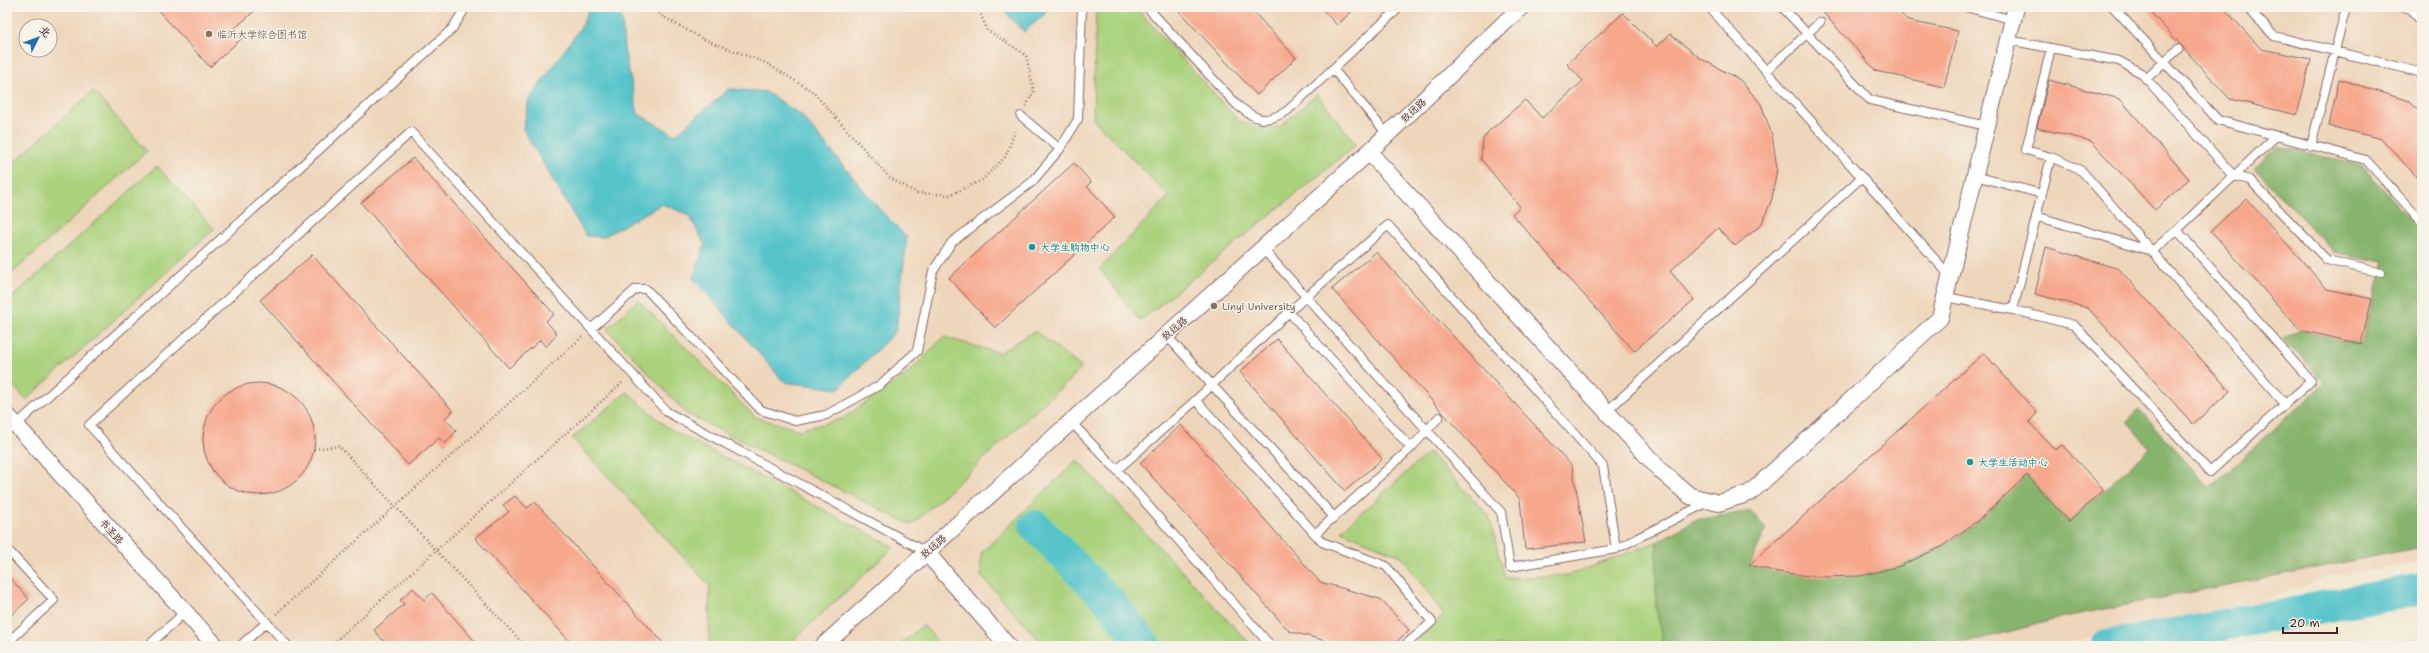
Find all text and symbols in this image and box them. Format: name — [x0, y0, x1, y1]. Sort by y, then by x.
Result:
north arrow — [18, 18, 58, 58]
text: 北 — [36, 23, 54, 41]
place label: 临沂大学综合图书馆 — [217, 28, 307, 41]
marker: 临沂大学综合图书馆 — [204, 29, 214, 39]
street label: 致远路 — [1398, 95, 1429, 125]
place label: 大学生购物中心 — [1040, 241, 1110, 254]
marker: 大学生购物中心 — [1027, 242, 1037, 252]
place label: Linyi University — [1222, 300, 1296, 313]
marker: Linyi University — [1209, 301, 1219, 311]
street label: 致远路 — [1159, 314, 1190, 343]
place label: 大学生活动中心 — [1978, 456, 2048, 469]
marker: 大学生活动中心 — [1965, 457, 1975, 467]
street label: 书圣路 — [97, 516, 126, 547]
street label: 致远路 — [918, 532, 949, 561]
scale bar — [2283, 609, 2337, 635]
text: 20 m — [2289, 615, 2320, 631]

